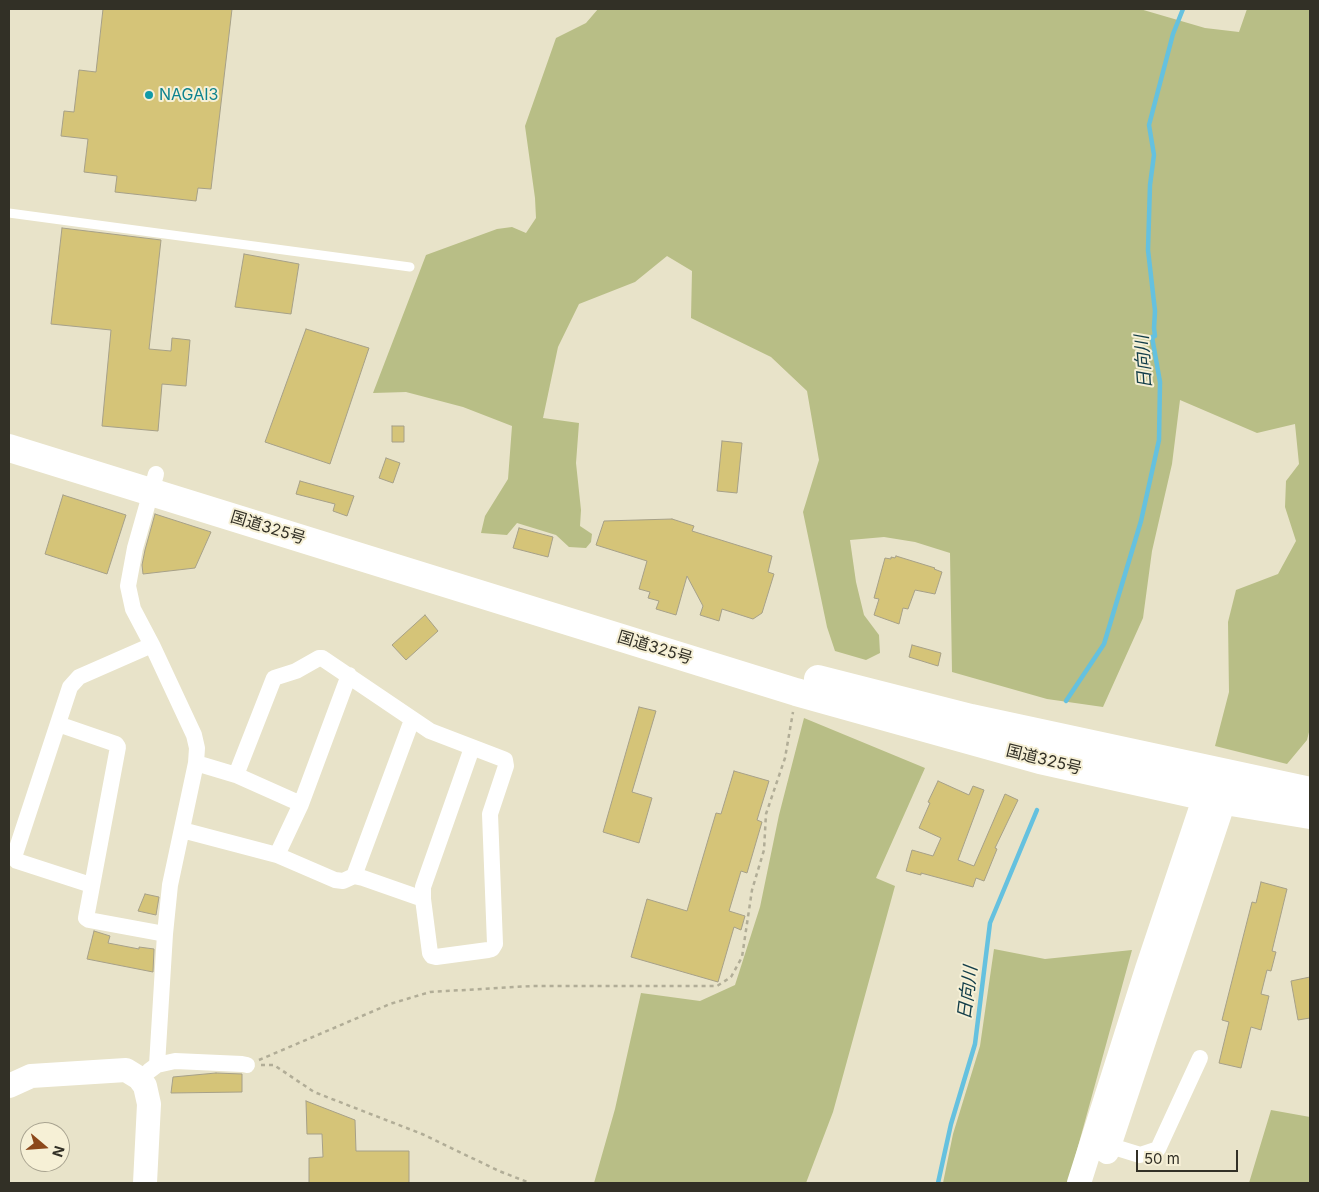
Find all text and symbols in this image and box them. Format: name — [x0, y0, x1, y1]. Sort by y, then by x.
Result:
place label: NAGAI3 — [159, 85, 218, 105]
marker: NAGAI3 — [143, 89, 155, 101]
water label: 日向川 — [1131, 334, 1157, 390]
street label: 国道325号 — [228, 508, 308, 548]
street label: 国道325号 — [615, 628, 695, 668]
street label: 国道325号 — [1004, 741, 1084, 779]
water label: 日向川 — [954, 965, 982, 1021]
north arrow — [20, 1122, 70, 1172]
scale bar — [1139, 1140, 1242, 1172]
text: N — [49, 1144, 69, 1159]
text: 50 m — [1144, 1149, 1180, 1168]

